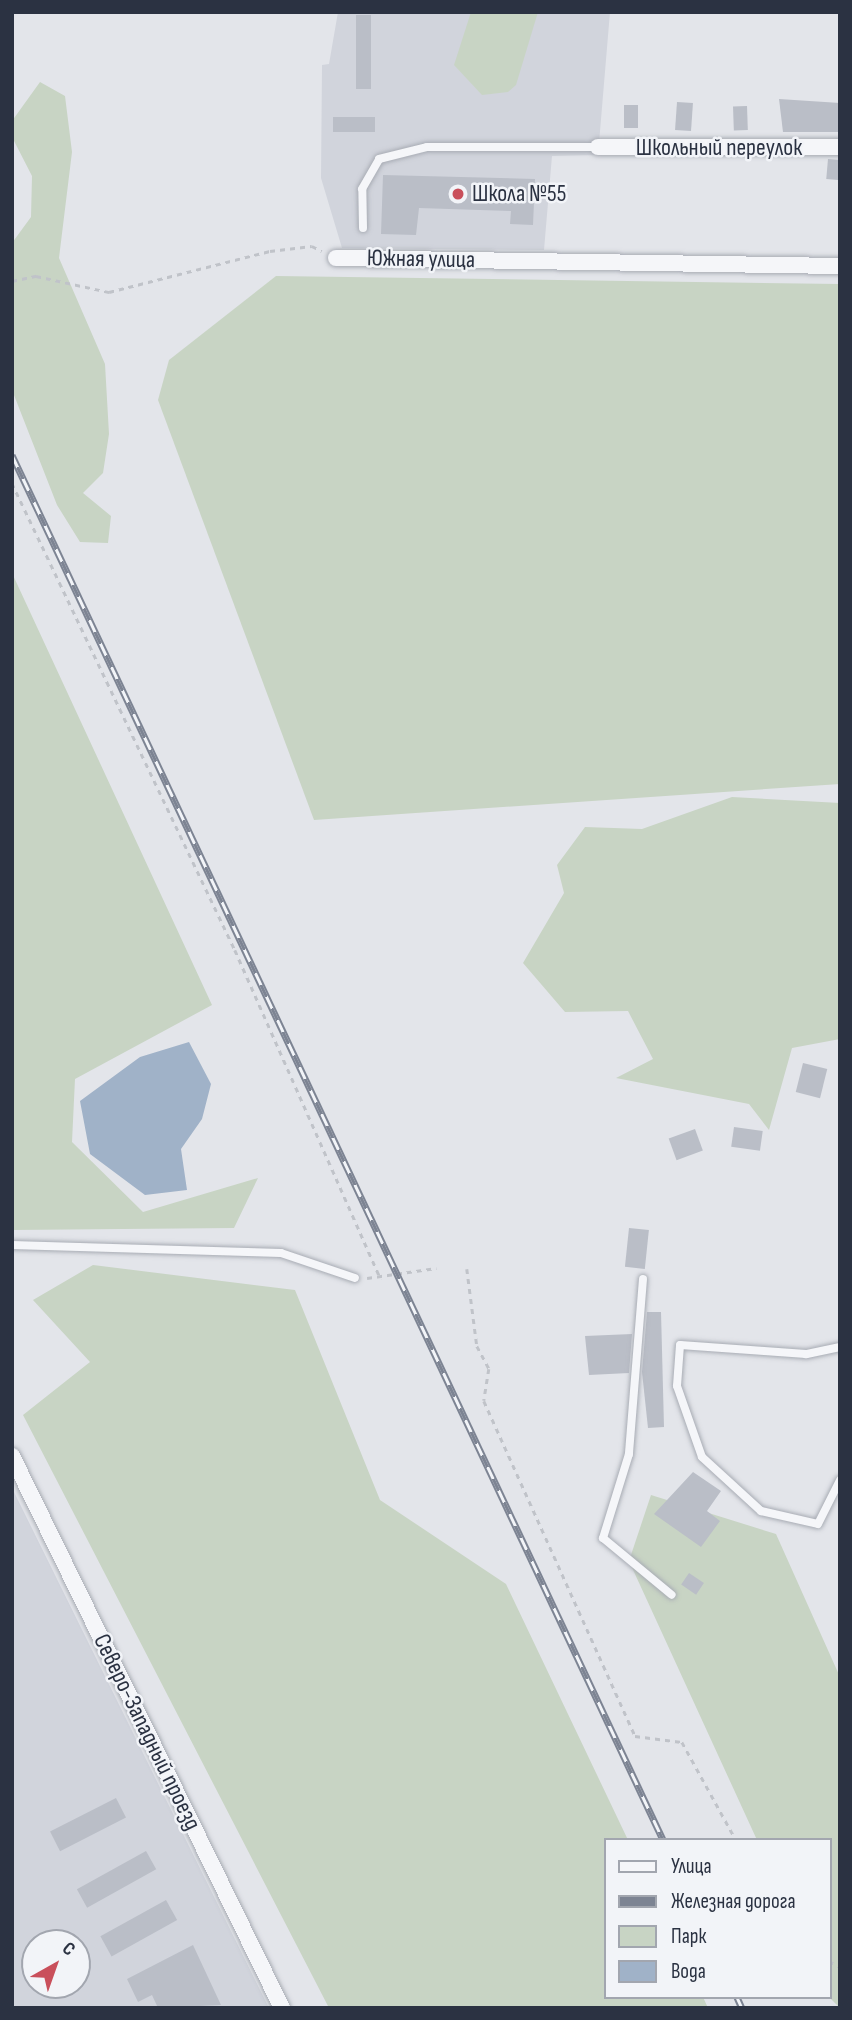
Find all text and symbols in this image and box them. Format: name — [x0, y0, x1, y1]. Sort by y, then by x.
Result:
street label: Школьный переулок — [636, 134, 802, 162]
place label: Школа №55 — [472, 180, 566, 208]
marker: Школа №55 — [450, 186, 466, 202]
street label: Южная улица — [367, 244, 475, 274]
street label: Северо-Западный проезд — [87, 1629, 207, 1835]
legend — [604, 1838, 831, 1999]
text: Улица — [671, 1854, 712, 1879]
text: Железная дорога — [671, 1889, 796, 1914]
text: Парк — [671, 1924, 706, 1949]
north arrow — [21, 1929, 91, 1999]
text: С — [57, 1937, 80, 1961]
text: Вода — [671, 1959, 706, 1984]

